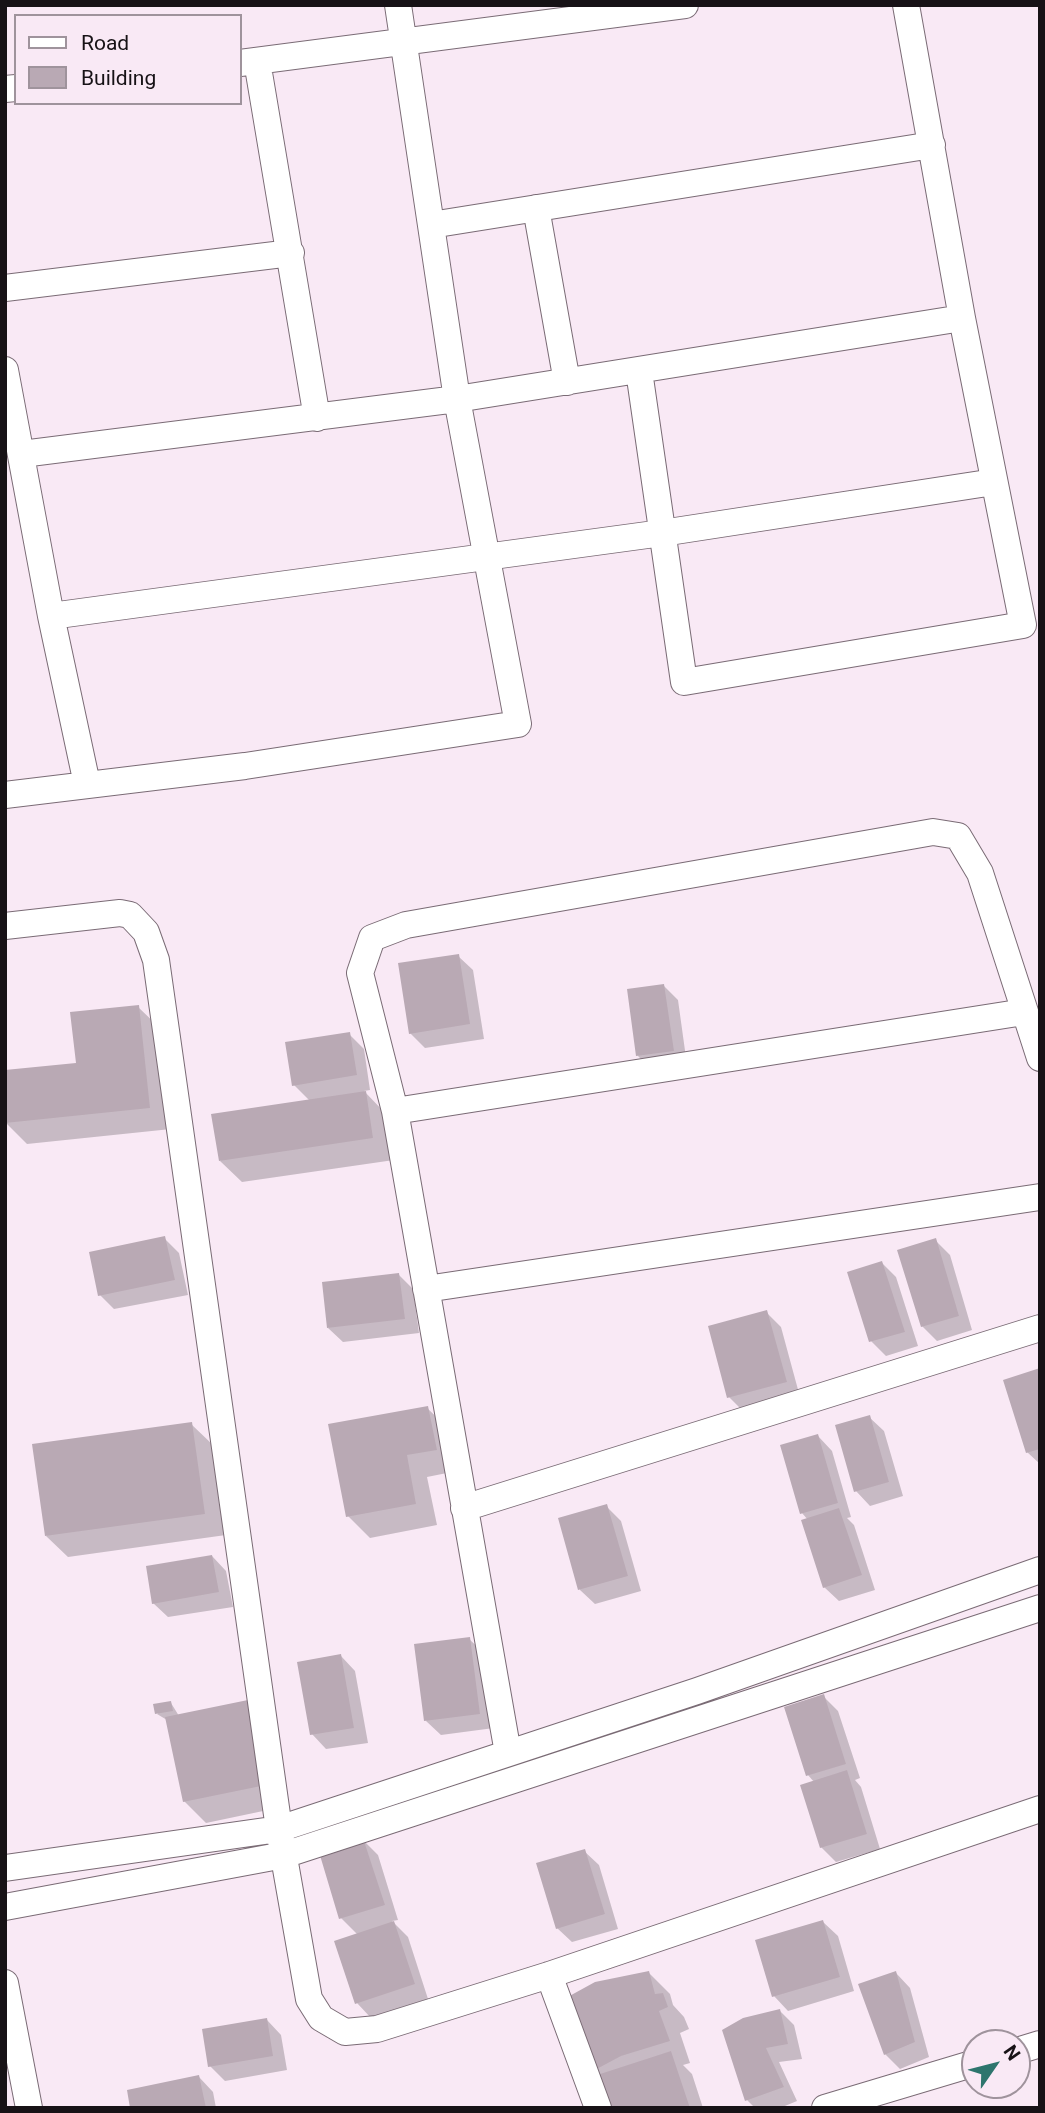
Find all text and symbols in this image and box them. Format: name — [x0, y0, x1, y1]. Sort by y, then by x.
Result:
legend — [14, 14, 242, 105]
text: Road — [81, 31, 129, 55]
text: Building — [81, 66, 156, 90]
north arrow — [961, 2029, 1031, 2099]
text: N — [999, 2041, 1025, 2065]

